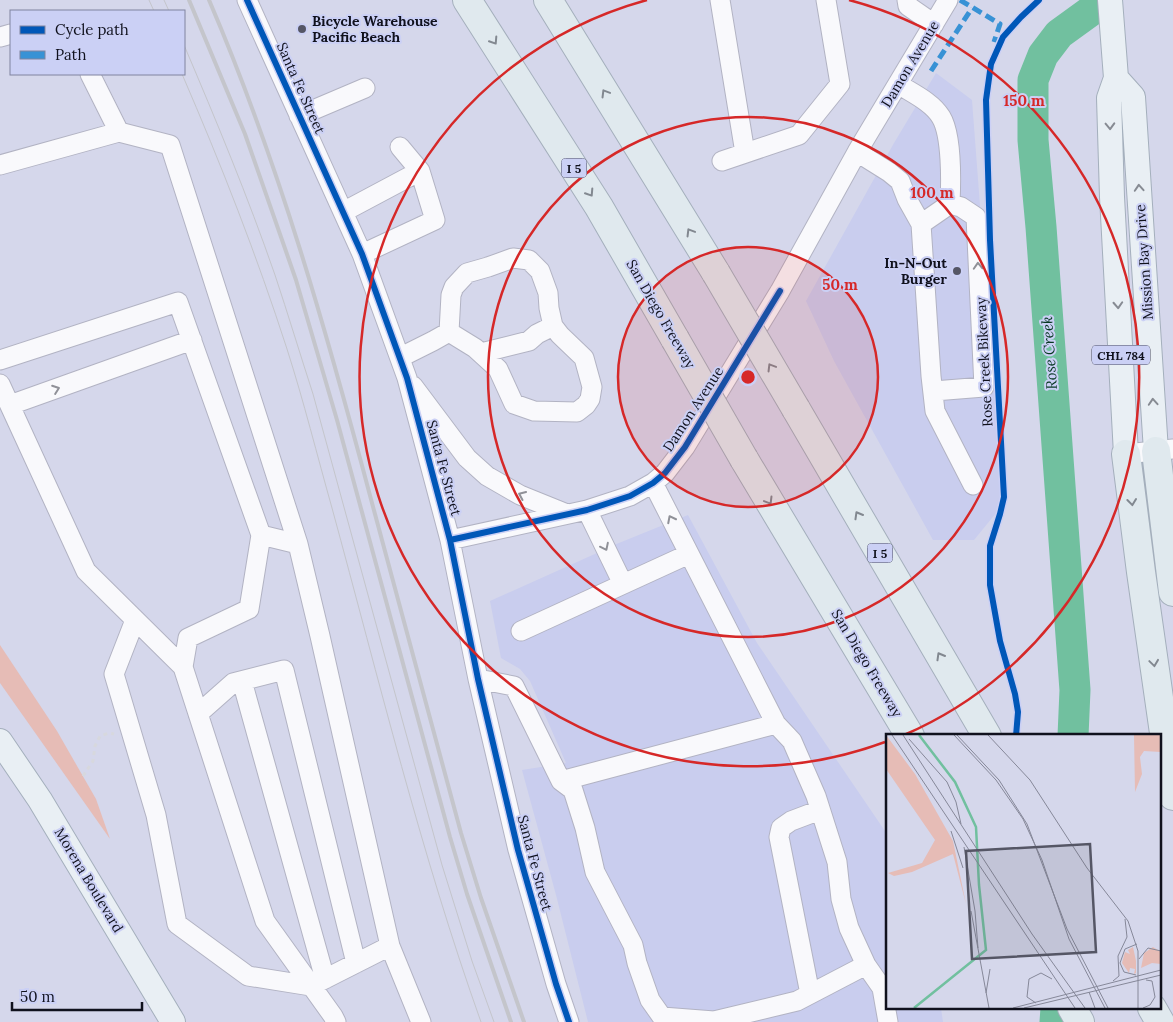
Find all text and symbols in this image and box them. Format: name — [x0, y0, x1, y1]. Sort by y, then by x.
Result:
legend — [10, 10, 185, 75]
place label: Bicycle Warehouse Pacific Beach — [312, 12, 438, 46]
street label: Damon Avenue — [877, 17, 943, 111]
text: Cycle path — [55, 20, 129, 39]
marker: Bicycle Warehouse Pacific Beach — [296, 23, 308, 35]
one-way arrow — [487, 36, 497, 45]
street label: Santa Fe Street — [273, 39, 329, 137]
text: Path — [55, 45, 86, 64]
one-way arrow — [602, 90, 612, 99]
text: 150 m — [1003, 91, 1045, 110]
one-way arrow — [1105, 122, 1115, 130]
road number: I 5 — [562, 158, 586, 178]
text: 100 m — [911, 183, 954, 202]
one-way arrow — [1133, 183, 1144, 191]
one-way arrow — [584, 187, 594, 196]
street label: Mission Bay Drive — [1131, 203, 1157, 320]
one-way arrow — [687, 228, 697, 237]
place label: In-N-Out Burger — [884, 254, 947, 288]
street label: San Diego Freeway — [622, 256, 700, 372]
one-way arrow — [973, 261, 983, 269]
marker: In-N-Out Burger — [951, 265, 963, 277]
text: 50 m — [822, 275, 858, 294]
street label: Rose Creek Bikeway — [972, 296, 996, 427]
one-way arrow — [1112, 302, 1123, 310]
water label: Rose Creek — [1037, 315, 1061, 390]
road number: CHL 784 — [1092, 346, 1150, 364]
street label: Damon Avenue — [659, 363, 727, 455]
one-way arrow — [768, 364, 778, 373]
centre of rings — [739, 368, 757, 386]
one-way arrow — [51, 385, 60, 395]
one-way arrow — [1148, 398, 1159, 406]
street label: Santa Fe Street — [423, 418, 466, 518]
one-way arrow — [518, 491, 527, 502]
one-way arrow — [763, 496, 773, 505]
one-way arrow — [1126, 498, 1137, 506]
one-way arrow — [854, 512, 864, 521]
one-way arrow — [667, 515, 677, 524]
one-way arrow — [599, 542, 609, 551]
road number: I 5 — [868, 544, 892, 562]
street label: San Diego Freeway — [828, 606, 907, 721]
one-way arrow — [936, 652, 946, 661]
one-way arrow — [1148, 659, 1159, 667]
inset map — [886, 734, 1160, 1010]
street label: Santa Fe Street — [514, 813, 557, 913]
street label: Morena Boulevard — [51, 824, 127, 936]
scale bar — [12, 980, 142, 1012]
text: 50 m — [20, 987, 55, 1006]

